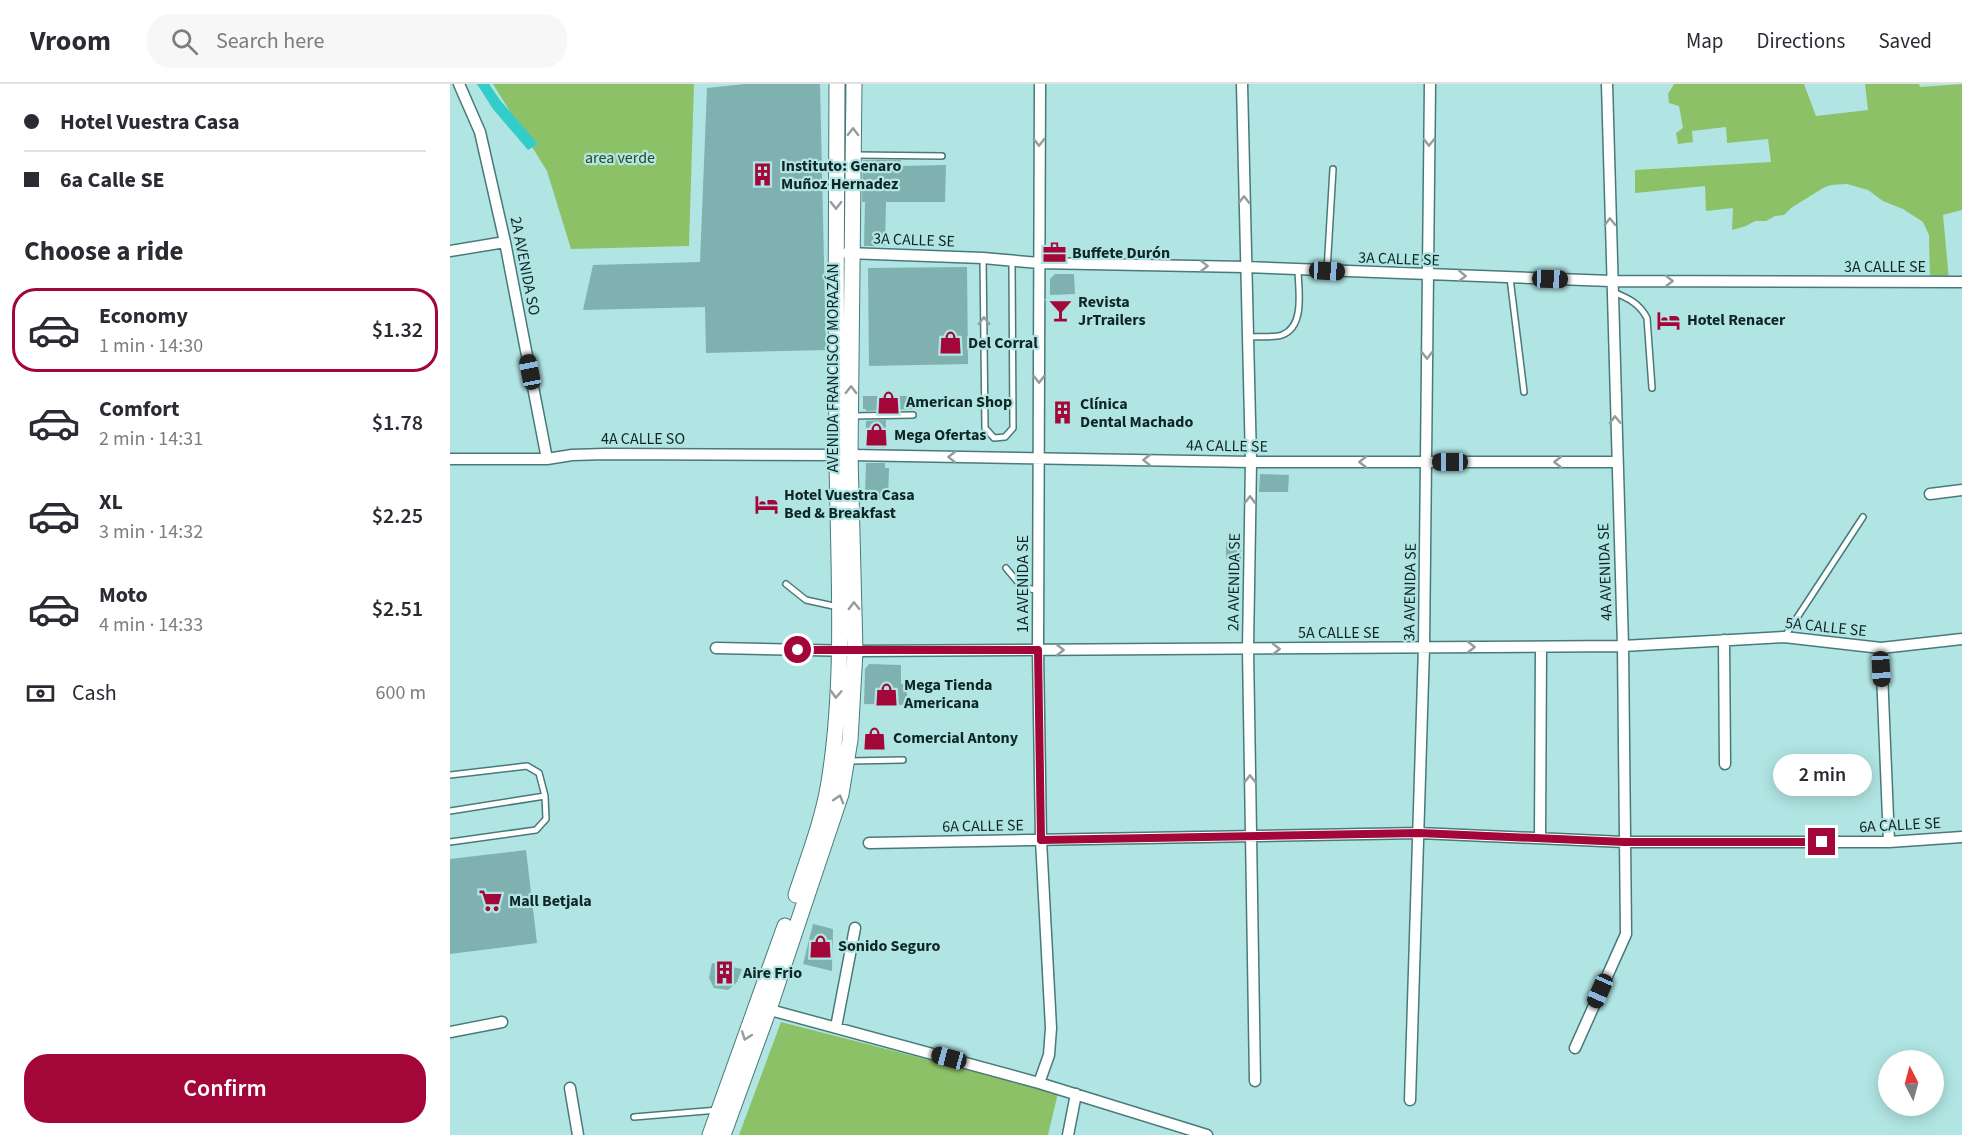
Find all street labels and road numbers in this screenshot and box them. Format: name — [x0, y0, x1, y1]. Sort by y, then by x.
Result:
street label: 2A AVENIDA SO — [505, 215, 545, 317]
street label: 3A CALLE SE — [873, 228, 955, 252]
street label: 3A CALLE SE — [1358, 247, 1440, 271]
street label: 3A CALLE SE — [1844, 256, 1926, 278]
street label: AVENIDA FRANCISCO MORAZÁN — [822, 263, 844, 473]
street label: 4A CALLE SO — [601, 428, 685, 450]
street label: 4A CALLE SE — [1186, 434, 1268, 458]
street label: 4A AVENIDA SE — [1592, 523, 1618, 621]
street label: 2A AVENIDA SE — [1222, 533, 1246, 631]
street label: 1A AVENIDA SE — [1012, 535, 1034, 633]
street label: 3A AVENIDA SE — [1398, 543, 1422, 641]
street label: 5A CALLE SE — [1784, 612, 1868, 642]
street label: 5A CALLE SE — [1298, 622, 1380, 644]
street label: 6A CALLE SE — [1859, 812, 1941, 838]
street label: 6A CALLE SE — [942, 814, 1024, 838]

